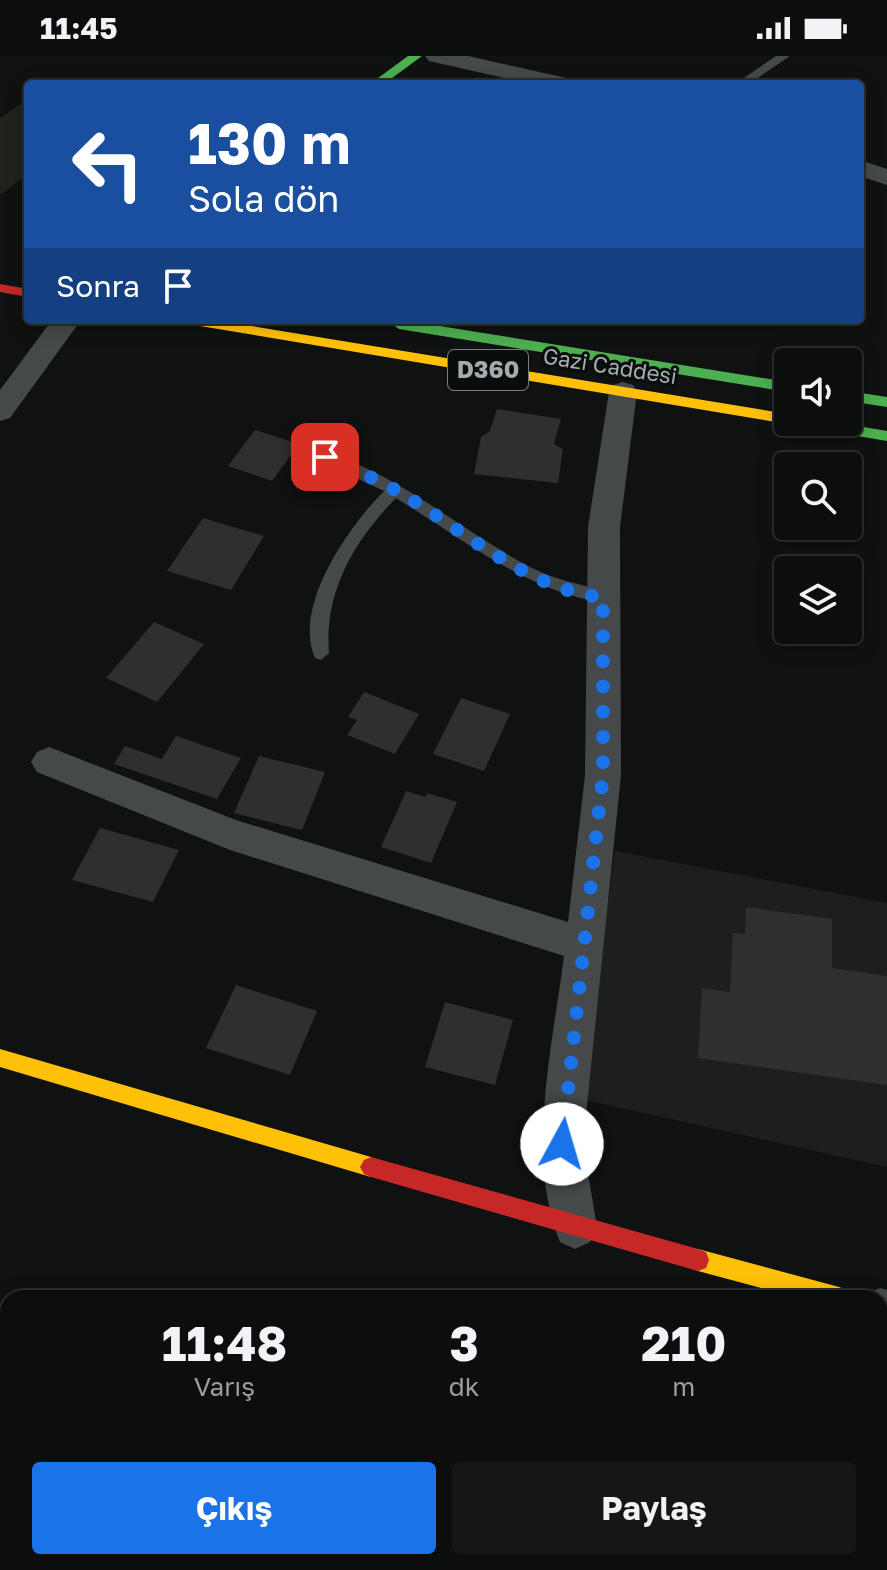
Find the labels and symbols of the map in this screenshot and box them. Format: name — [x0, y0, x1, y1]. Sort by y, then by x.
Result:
street label: Gazi Caddesi — [541, 342, 679, 389]
road number: D360 — [448, 350, 528, 390]
pin — [291, 423, 359, 491]
position arrow — [520, 1102, 604, 1186]

